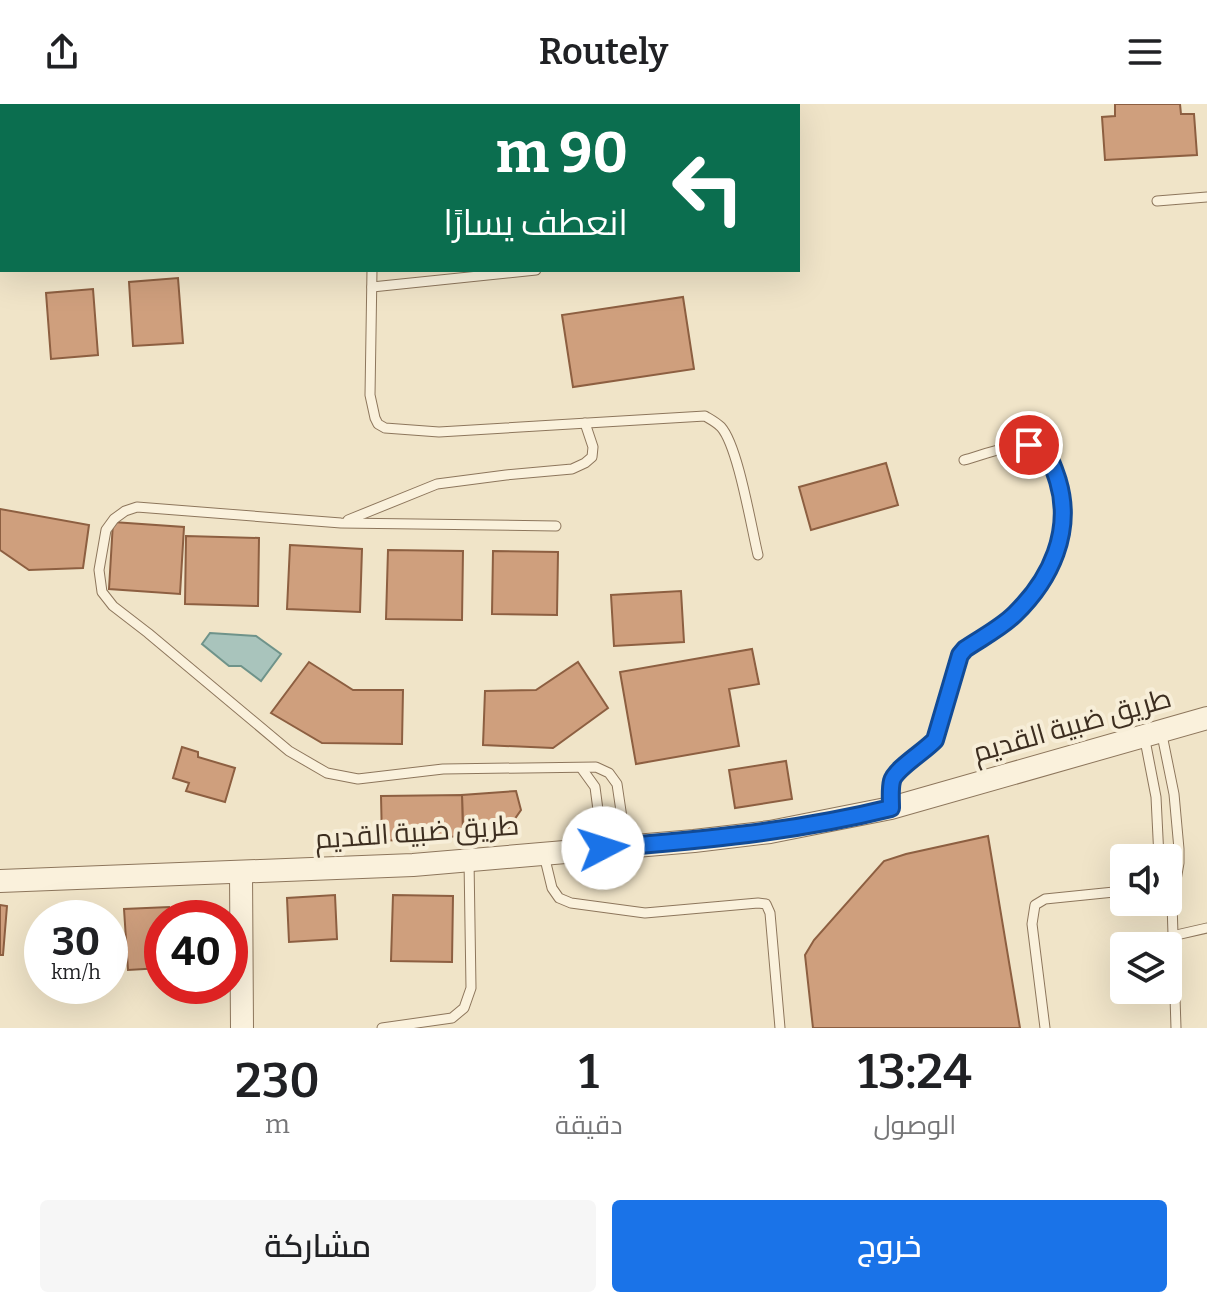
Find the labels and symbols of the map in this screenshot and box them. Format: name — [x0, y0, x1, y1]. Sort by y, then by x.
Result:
pin — [995, 411, 1063, 479]
street label: طريق ضبية القديم — [969, 681, 1176, 772]
position arrow — [561, 806, 645, 890]
street label: طريق ضبية القديم — [314, 808, 521, 859]
speed limit sign: 40 — [144, 900, 248, 1004]

